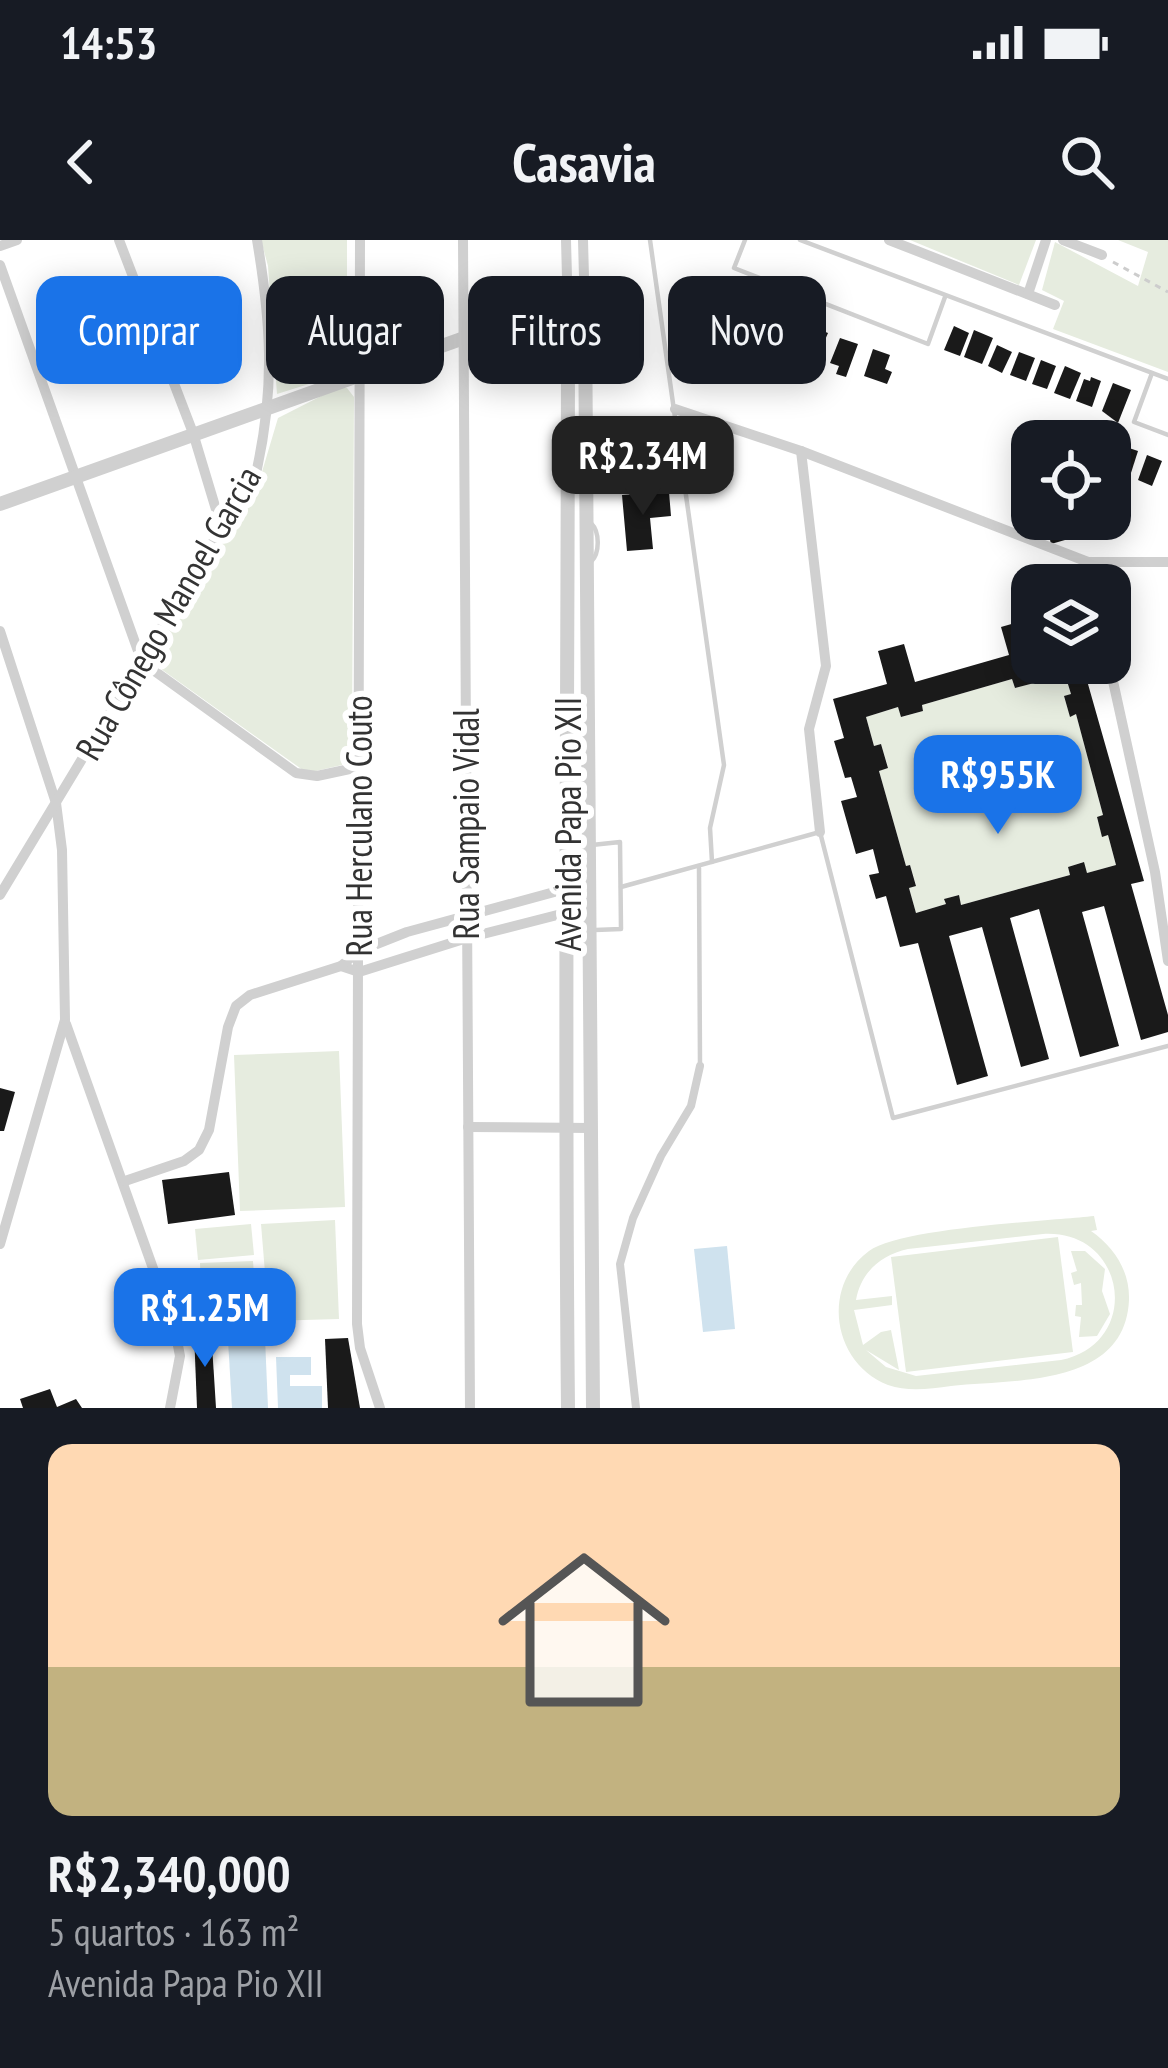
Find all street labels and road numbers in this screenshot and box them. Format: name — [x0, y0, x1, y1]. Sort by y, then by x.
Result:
street label: Rua Cônego Manoel Garcia — [64, 457, 271, 768]
street label: Rua Herculano Couto — [335, 695, 382, 957]
street label: Avenida Papa Pio XII — [544, 697, 591, 951]
street label: Rua Sampaio Vidal — [442, 708, 489, 940]

